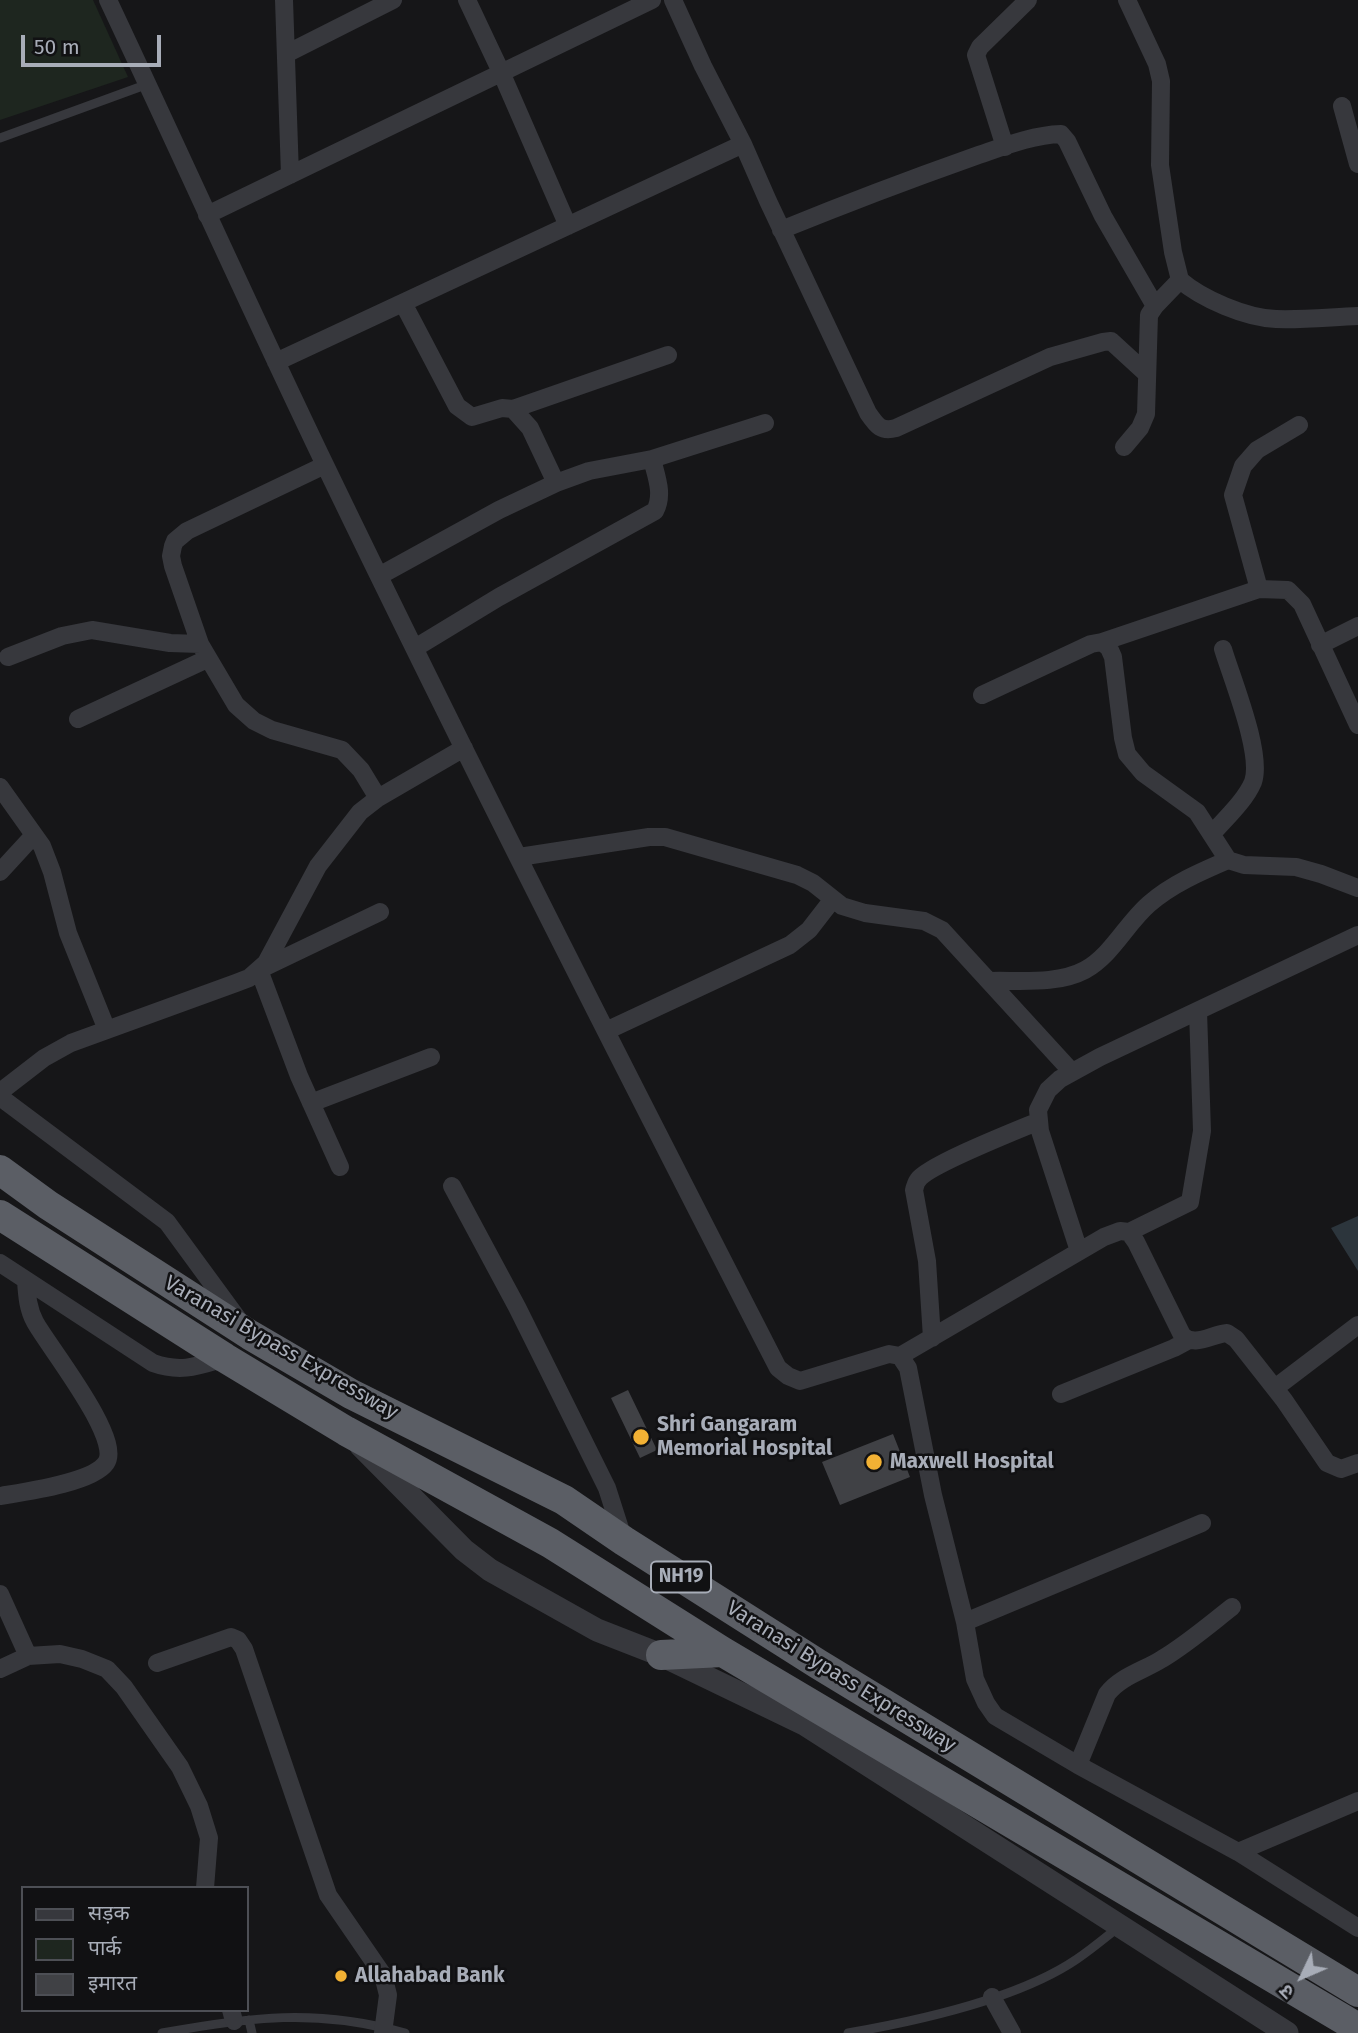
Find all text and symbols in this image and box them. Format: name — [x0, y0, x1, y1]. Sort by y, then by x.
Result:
scale bar — [24, 21, 164, 65]
text: 50 m — [34, 34, 80, 60]
street label: Varanasi Bypass Expressway — [160, 1271, 402, 1425]
place label: Shri Gangaram Memorial Hospital — [657, 1412, 832, 1462]
marker: Shri Gangaram Memorial Hospital — [631, 1427, 651, 1447]
place label: Maxwell Hospital — [890, 1449, 1054, 1475]
marker: Maxwell Hospital — [864, 1452, 884, 1472]
road number: NH19 — [651, 1562, 711, 1592]
street label: Varanasi Bypass Expressway — [722, 1596, 960, 1758]
legend — [21, 1886, 248, 2012]
text: सड़क — [88, 1900, 130, 1926]
text: पार्क — [88, 1935, 122, 1961]
north arrow — [1267, 1942, 1337, 2012]
place label: Allahabad Bank — [355, 1963, 504, 1989]
marker: Allahabad Bank — [333, 1968, 349, 1984]
text: इमारत — [88, 1970, 137, 1996]
text: उ — [1274, 1980, 1299, 2004]

